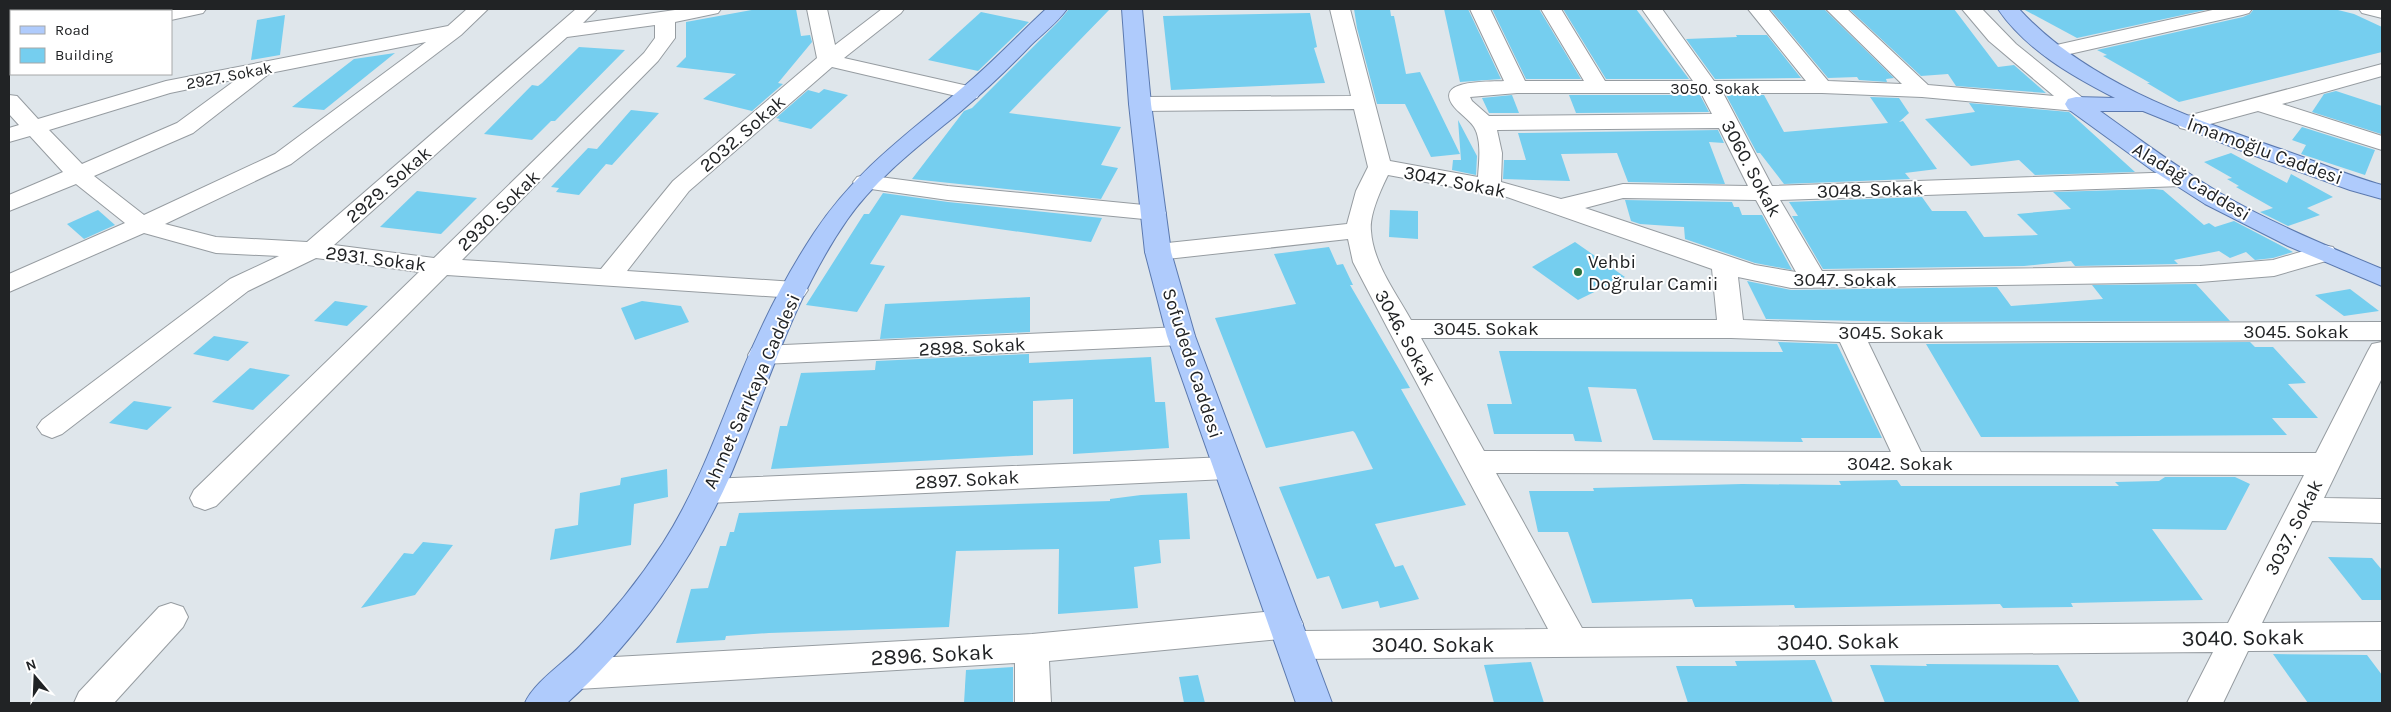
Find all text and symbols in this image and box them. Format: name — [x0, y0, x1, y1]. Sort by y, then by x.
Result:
legend — [10, 10, 172, 75]
text: Road — [55, 21, 90, 39]
text: Building — [55, 46, 113, 64]
street label: 2927. Sokak — [184, 58, 274, 93]
street label: 3050. Sokak — [1670, 79, 1760, 98]
street label: 2032. Sokak — [695, 90, 790, 177]
street label: İmamoğlu Caddesi — [2184, 113, 2345, 189]
street label: 3060. Sokak — [1716, 116, 1786, 221]
street label: Aladağ Caddesi — [2129, 138, 2254, 226]
street label: 2929. Sokak — [342, 142, 436, 228]
street label: 3047. Sokak — [1402, 161, 1508, 203]
street label: 2930. Sokak — [453, 166, 545, 256]
street label: 3048. Sokak — [1816, 177, 1924, 203]
street label: 2931. Sokak — [324, 242, 428, 276]
place label: Vehbi Doğrular Camii — [1588, 251, 1718, 295]
marker: Vehbi Doğrular Camii — [1572, 266, 1584, 278]
street label: 3047. Sokak — [1793, 269, 1897, 291]
street label: Sofudede Caddesi — [1157, 286, 1227, 441]
street label: 3046. Sokak — [1370, 286, 1440, 389]
street label: Ahmet Sarıkaya Caddesi — [699, 291, 805, 492]
street label: 3045. Sokak — [1433, 318, 1539, 340]
street label: 3045. Sokak — [2243, 321, 2349, 343]
street label: 3045. Sokak — [1838, 322, 1944, 344]
street label: 2898. Sokak — [918, 333, 1026, 361]
street label: 3042. Sokak — [1847, 453, 1953, 475]
street label: 2897. Sokak — [914, 466, 1020, 494]
street label: 3037. Sokak — [2260, 476, 2327, 579]
street label: 3040. Sokak — [2181, 624, 2305, 652]
street label: 3040. Sokak — [1776, 628, 1900, 656]
street label: 3040. Sokak — [1372, 632, 1494, 658]
street label: 2896. Sokak — [870, 639, 994, 671]
north arrow — [10, 652, 60, 702]
text: N — [23, 656, 38, 675]

